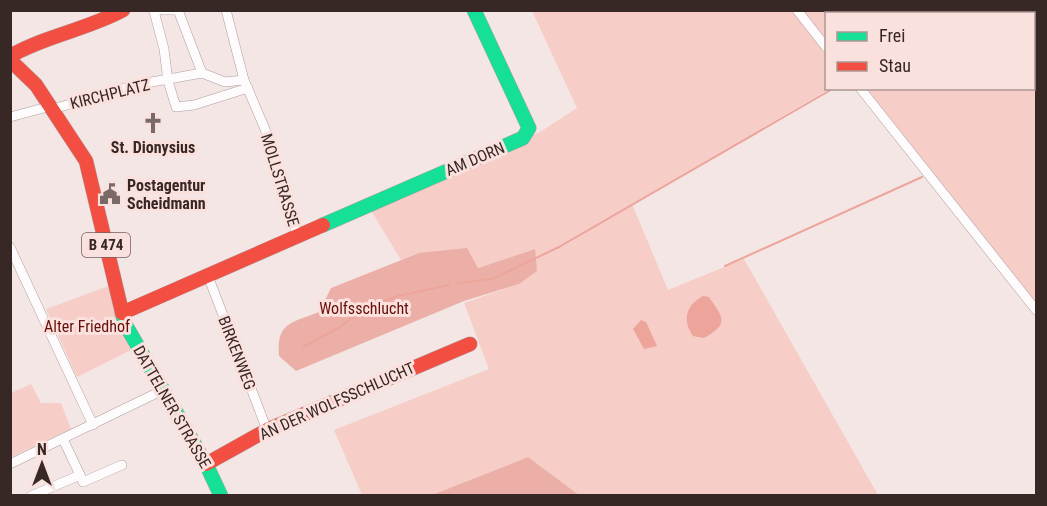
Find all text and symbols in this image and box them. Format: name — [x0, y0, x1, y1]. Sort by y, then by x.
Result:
legend — [825, 12, 1035, 90]
text: Frei — [879, 25, 905, 46]
text: Stau — [879, 55, 911, 76]
street label: KIRCHPLATZ — [68, 75, 152, 113]
church icon: St. Dionysius — [141, 111, 165, 135]
street label: MOLLSTRASSE — [257, 131, 303, 229]
place label: St. Dionysius — [111, 138, 195, 157]
street label: AM DORN — [443, 138, 507, 180]
place label: Postagentur Scheidmann — [127, 176, 206, 213]
public building icon: Postagentur Scheidmann — [98, 182, 122, 206]
road number: B 474 — [82, 233, 130, 257]
park label: Wolfsschlucht — [319, 299, 409, 318]
street label: BIRKENWEG — [214, 313, 260, 393]
park label: Alter Friedhof — [44, 317, 130, 336]
street label: DATTELNER STRASSE — [129, 342, 215, 472]
street label: AN DER WOLFSSCHLUCHT — [256, 358, 418, 444]
north arrow — [12, 434, 72, 494]
text: N — [37, 440, 47, 459]

